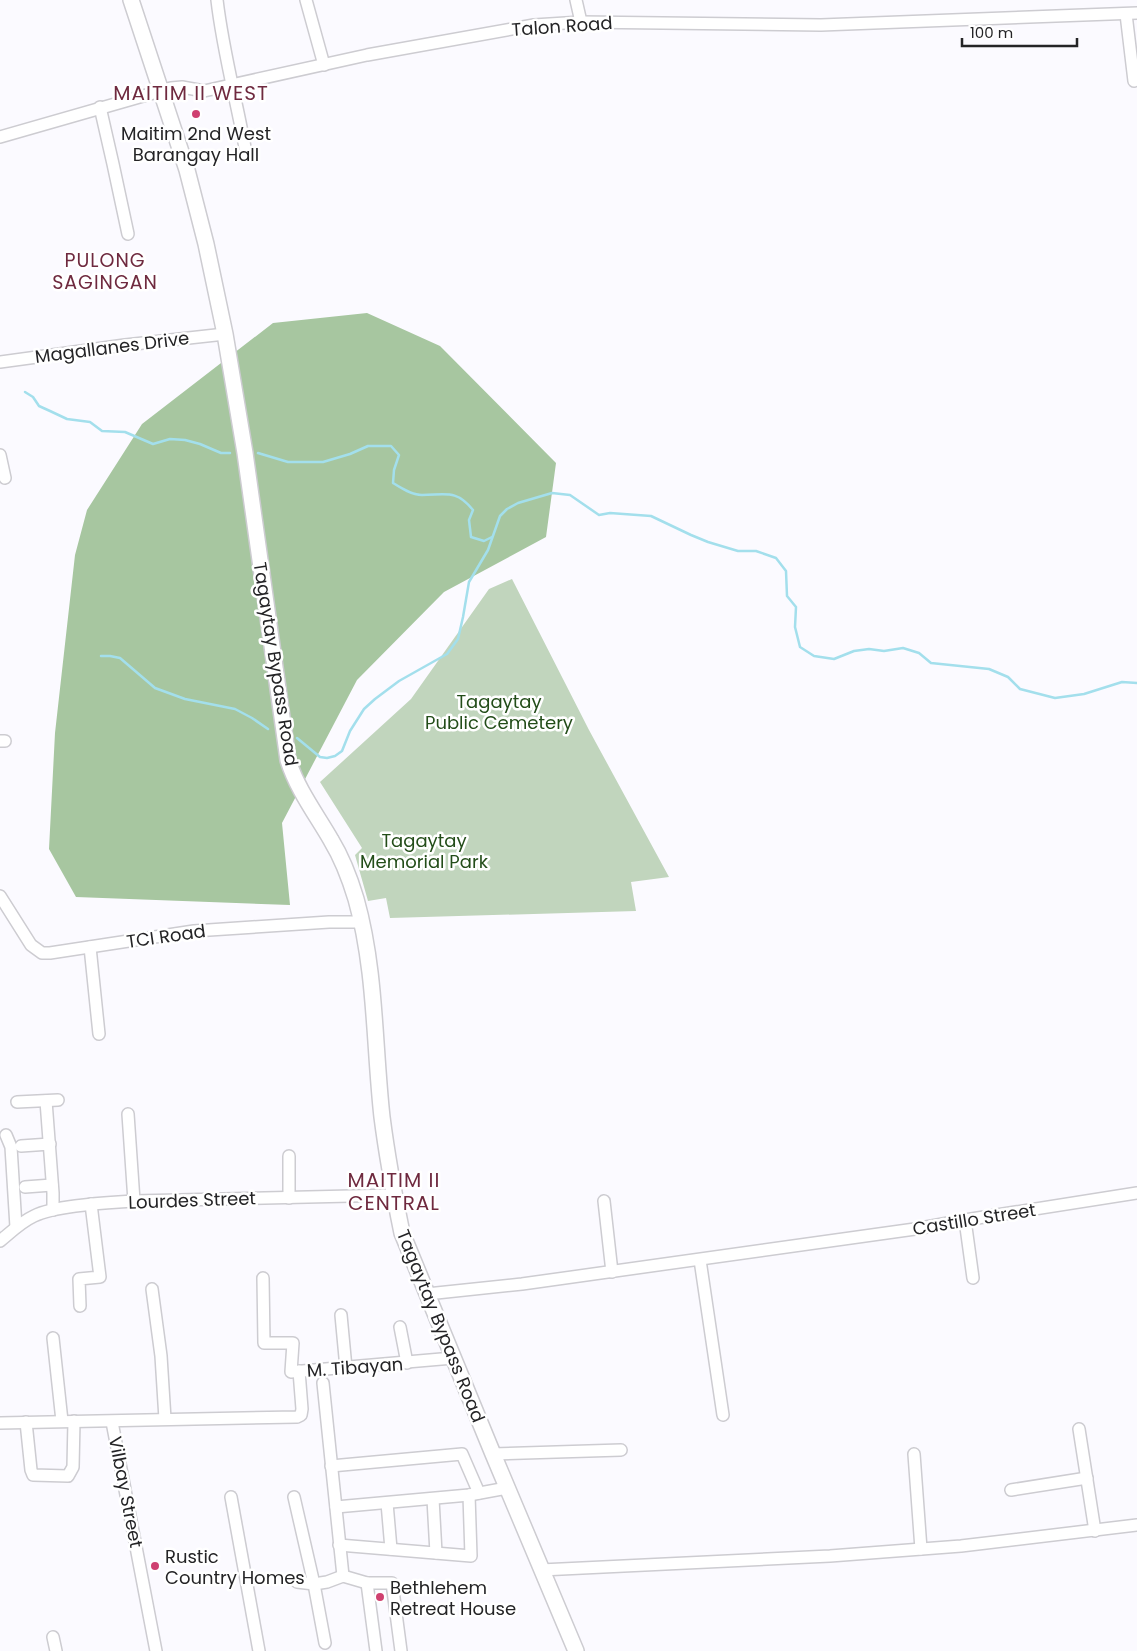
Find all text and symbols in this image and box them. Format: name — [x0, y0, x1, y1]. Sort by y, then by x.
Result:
street label: Talon Road — [511, 10, 613, 42]
scale bar — [962, 15, 1077, 47]
text: 100 m — [970, 22, 1013, 43]
district label: MAITIM II WEST — [113, 79, 269, 107]
marker: Maitim 2nd West Barangay Hall — [190, 108, 202, 120]
place label: Maitim 2nd West Barangay Hall — [121, 121, 271, 167]
district label: PULONG SAGINGAN — [52, 247, 158, 296]
street label: Magallanes Drive — [34, 325, 190, 369]
street label: Tagaytay Bypass Road — [248, 560, 304, 768]
park label: Tagaytay Public Cemetery — [425, 689, 573, 735]
park label: Tagaytay Memorial Park — [360, 828, 489, 874]
street label: TCI Road — [125, 918, 207, 954]
district label: MAITIM II CENTRAL — [348, 1166, 440, 1217]
street label: Lourdes Street — [128, 1185, 256, 1215]
street label: Castillo Street — [911, 1197, 1037, 1241]
street label: Tagaytay Bypass Road — [391, 1226, 491, 1426]
street label: M. Tibayan — [306, 1351, 404, 1383]
street label: Vilbay Street — [103, 1434, 149, 1550]
place label: Rustic Country Homes — [165, 1544, 305, 1590]
marker: Rustic Country Homes — [149, 1560, 161, 1572]
place label: Bethlehem Retreat House — [390, 1575, 516, 1621]
marker: Bethlehem Retreat House — [374, 1591, 386, 1603]

